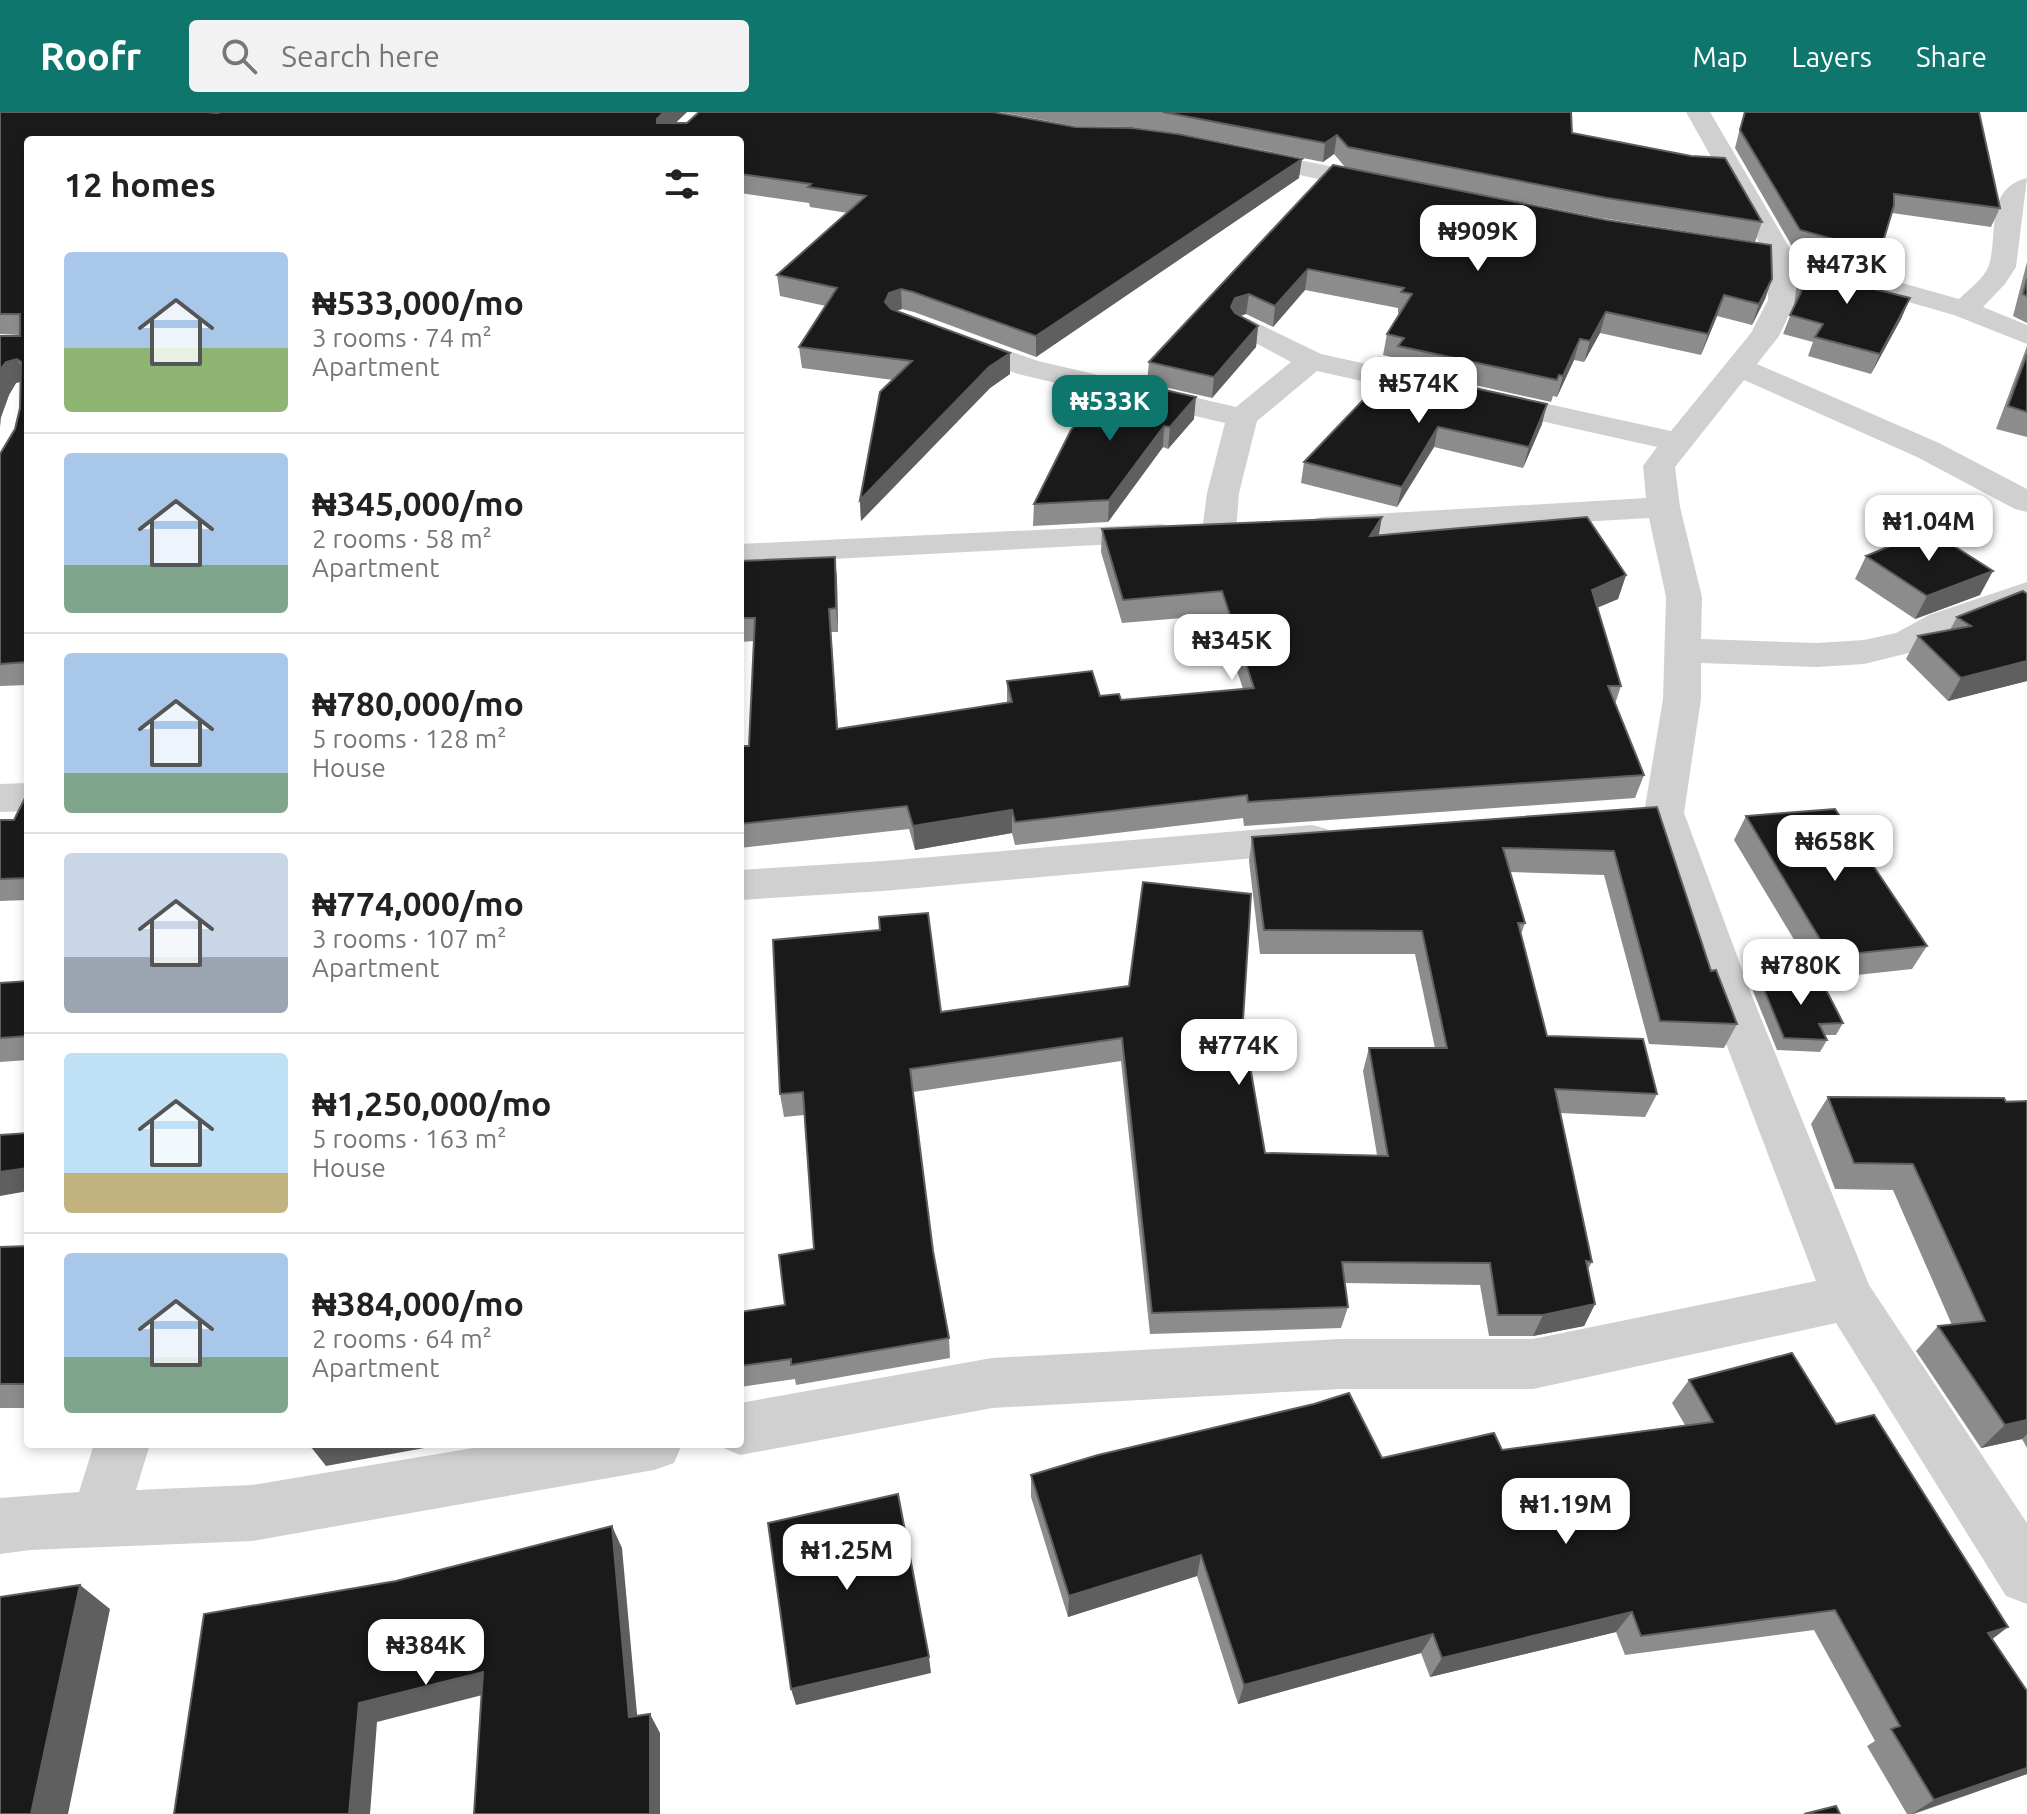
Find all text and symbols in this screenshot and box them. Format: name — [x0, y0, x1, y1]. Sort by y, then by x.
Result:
search box — [189, 20, 749, 92]
icon: search — [217, 34, 261, 78]
text: Roofr — [40, 35, 141, 77]
text: Search here — [281, 39, 440, 73]
text: Map — [1692, 41, 1748, 72]
text: Layers — [1792, 41, 1872, 72]
text: Share — [1916, 41, 1987, 72]
icon: filters — [660, 162, 704, 206]
text: 12 homes — [64, 165, 216, 203]
pin: ₦909K — [1422, 205, 1534, 273]
text: ₦909K — [1438, 216, 1518, 245]
pin: ₦473K — [1791, 238, 1903, 306]
text: ₦473K — [1807, 249, 1887, 278]
text: ₦533,000/mo — [312, 283, 524, 321]
icon: home — [128, 284, 224, 380]
text: 3 rooms · 74 m² — [312, 323, 492, 352]
text: Apartment — [312, 352, 439, 381]
pin: ₦574K — [1363, 357, 1475, 425]
text: ₦574K — [1379, 368, 1459, 397]
pin: ₦533K — [1054, 375, 1166, 443]
text: ₦533K — [1070, 386, 1150, 415]
text: ₦345,000/mo — [312, 484, 524, 522]
icon: home — [128, 485, 224, 581]
pin: ₦1.04M — [1864, 495, 1994, 563]
text: ₦1.04M — [1883, 506, 1975, 535]
text: 2 rooms · 58 m² — [312, 524, 492, 553]
text: Apartment — [312, 553, 439, 582]
pin: ₦345K — [1176, 614, 1288, 682]
text: ₦345K — [1192, 625, 1272, 654]
text: ₦780,000/mo — [312, 684, 524, 722]
icon: home — [128, 685, 224, 781]
text: 5 rooms · 128 m² — [312, 724, 507, 753]
text: House — [312, 753, 386, 782]
pin: ₦658K — [1779, 815, 1891, 883]
text: ₦658K — [1795, 826, 1875, 855]
text: ₦774,000/mo — [312, 884, 524, 922]
icon: home — [128, 885, 224, 981]
text: 3 rooms · 107 m² — [312, 924, 507, 953]
pin: ₦780K — [1745, 939, 1857, 1007]
text: ₦780K — [1761, 950, 1841, 979]
text: Apartment — [312, 953, 439, 982]
pin: ₦774K — [1183, 1019, 1295, 1087]
text: ₦774K — [1199, 1030, 1279, 1059]
text: ₦1,250,000/mo — [312, 1084, 552, 1122]
icon: home — [128, 1085, 224, 1181]
text: 5 rooms · 163 m² — [312, 1124, 507, 1153]
text: House — [312, 1153, 386, 1182]
text: ₦384,000/mo — [312, 1284, 524, 1322]
icon: home — [128, 1285, 224, 1381]
text: 2 rooms · 64 m² — [312, 1324, 492, 1353]
text: Apartment — [312, 1353, 439, 1382]
pin: ₦1.19M — [1501, 1478, 1631, 1546]
text: ₦1.19M — [1520, 1489, 1612, 1518]
pin: ₦1.25M — [782, 1524, 912, 1592]
text: ₦1.25M — [801, 1535, 893, 1564]
pin: ₦384K — [370, 1619, 482, 1687]
text: ₦384K — [386, 1630, 466, 1659]

